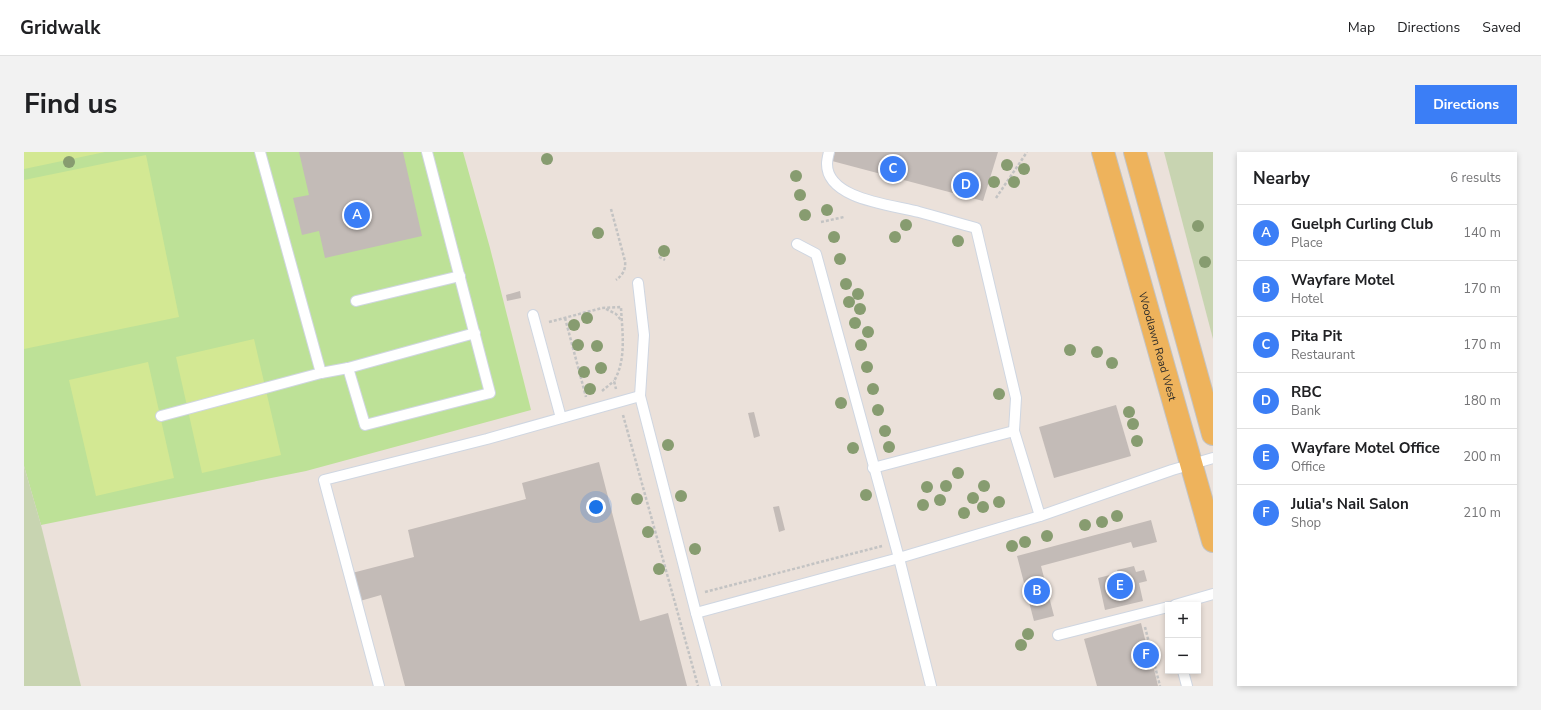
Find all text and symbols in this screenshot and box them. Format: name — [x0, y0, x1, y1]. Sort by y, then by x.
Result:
text: Gridwalk — [20, 15, 100, 41]
text: Map — [1348, 18, 1375, 37]
text: Directions — [1397, 18, 1460, 37]
text: Saved — [1482, 18, 1521, 37]
text: Find us — [24, 85, 118, 123]
button: Directions — [1415, 85, 1517, 124]
pin: C — [880, 154, 906, 184]
text: Nearby — [1253, 167, 1310, 190]
text: 6 results — [1450, 169, 1501, 187]
pin: D — [953, 170, 979, 200]
pin: A — [344, 200, 370, 230]
text: Guelph Curling Club — [1291, 214, 1433, 234]
text: A — [1261, 224, 1271, 242]
text: 140 m — [1463, 224, 1501, 242]
text: Place — [1291, 234, 1323, 252]
text: Wayfare Motel — [1291, 270, 1395, 290]
text: B — [1262, 280, 1270, 298]
text: 170 m — [1463, 280, 1501, 298]
street label: Woodlawn Road West — [1135, 290, 1181, 403]
text: Hotel — [1291, 290, 1323, 308]
text: Pita Pit — [1291, 326, 1342, 346]
text: C — [1262, 336, 1270, 354]
text: 170 m — [1463, 336, 1501, 354]
text: Restaurant — [1291, 346, 1355, 364]
text: RBC — [1291, 382, 1322, 402]
text: D — [1261, 392, 1271, 410]
text: 180 m — [1463, 392, 1501, 410]
text: Bank — [1291, 402, 1321, 420]
text: Wayfare Motel Office — [1291, 438, 1440, 458]
text: E — [1262, 448, 1270, 466]
text: 200 m — [1463, 448, 1501, 466]
text: Office — [1291, 458, 1325, 476]
text: Julia's Nail Salon — [1291, 494, 1409, 514]
your location — [586, 497, 606, 517]
text: F — [1262, 504, 1270, 522]
text: 210 m — [1463, 504, 1501, 522]
text: Shop — [1291, 514, 1321, 532]
pin: E — [1107, 571, 1133, 601]
pin: B — [1024, 576, 1050, 606]
map controls — [1165, 602, 1201, 674]
button: + — [1165, 602, 1201, 638]
button: − — [1165, 638, 1201, 674]
pin: F — [1133, 640, 1159, 670]

